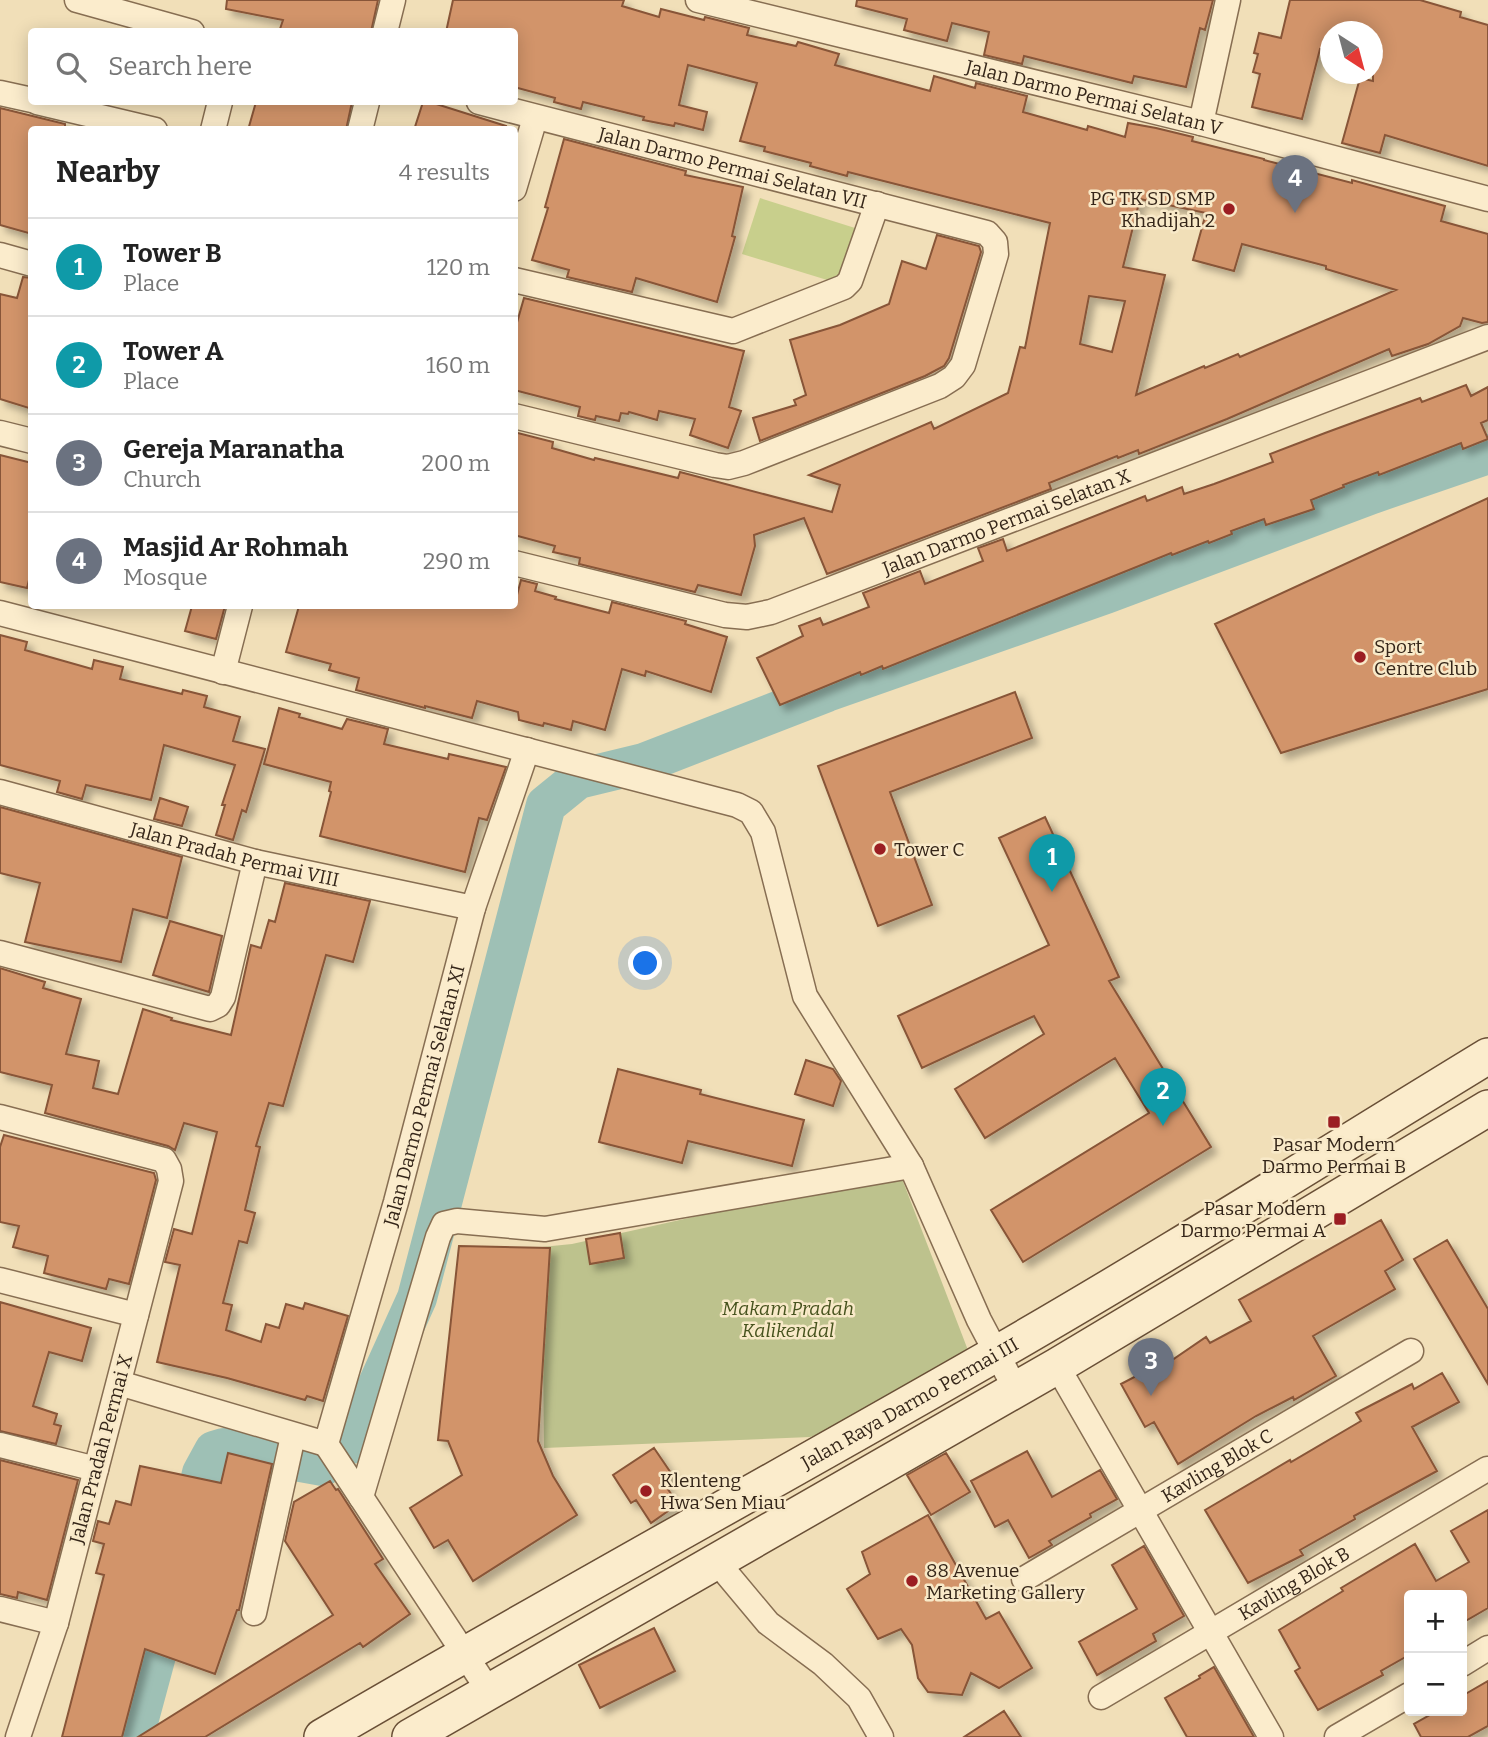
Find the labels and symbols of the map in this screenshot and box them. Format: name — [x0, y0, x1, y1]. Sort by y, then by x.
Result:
north arrow — [1320, 21, 1383, 84]
street label: Jalan Darmo Permai Selatan V — [963, 54, 1226, 140]
street label: Jalan Darmo Permai Selatan VII — [595, 122, 869, 213]
pin: 4 — [1272, 155, 1318, 213]
place label: PG TK SD SMP Khadijah 2 — [1090, 187, 1215, 232]
marker: PG TK SD SMP Khadijah 2 — [1221, 201, 1237, 217]
street label: Jalan Darmo Permai Selatan X — [878, 464, 1133, 580]
place label: Sport Centre Club — [1374, 635, 1477, 680]
marker: Sport Centre Club — [1352, 649, 1368, 665]
street label: Jalan Pradah Permai VIII — [127, 817, 341, 891]
pin: 1 — [1029, 834, 1075, 892]
place label: Tower C — [894, 838, 964, 861]
marker: Tower C — [872, 841, 888, 857]
your location — [628, 946, 662, 980]
street label: Jalan Darmo Permai Selatan XI — [378, 962, 469, 1230]
pin: 2 — [1140, 1068, 1186, 1126]
marker: Pasar Modern Darmo Permai B — [1326, 1114, 1342, 1130]
place label: Pasar Modern Darmo Permai B — [1262, 1133, 1406, 1178]
place label: Pasar Modern Darmo Permai A — [1180, 1197, 1327, 1242]
marker: Pasar Modern Darmo Permai A — [1332, 1211, 1348, 1227]
park label: Makam Pradah Kalikendal — [722, 1297, 854, 1342]
street label: Jalan Raya Darmo Permai III — [796, 1332, 1022, 1474]
pin: 3 — [1128, 1338, 1174, 1396]
street label: Jalan Pradah Permai X — [64, 1352, 137, 1547]
street label: Kavling Blok C — [1157, 1424, 1277, 1507]
place label: Klenteng Hwa Sen Miau — [660, 1469, 786, 1514]
marker: Klenteng Hwa Sen Miau — [638, 1483, 654, 1499]
street label: Kavling Blok B — [1234, 1541, 1354, 1625]
place label: 88 Avenue Marketing Gallery — [926, 1559, 1086, 1604]
marker: 88 Avenue Marketing Gallery — [904, 1573, 920, 1589]

